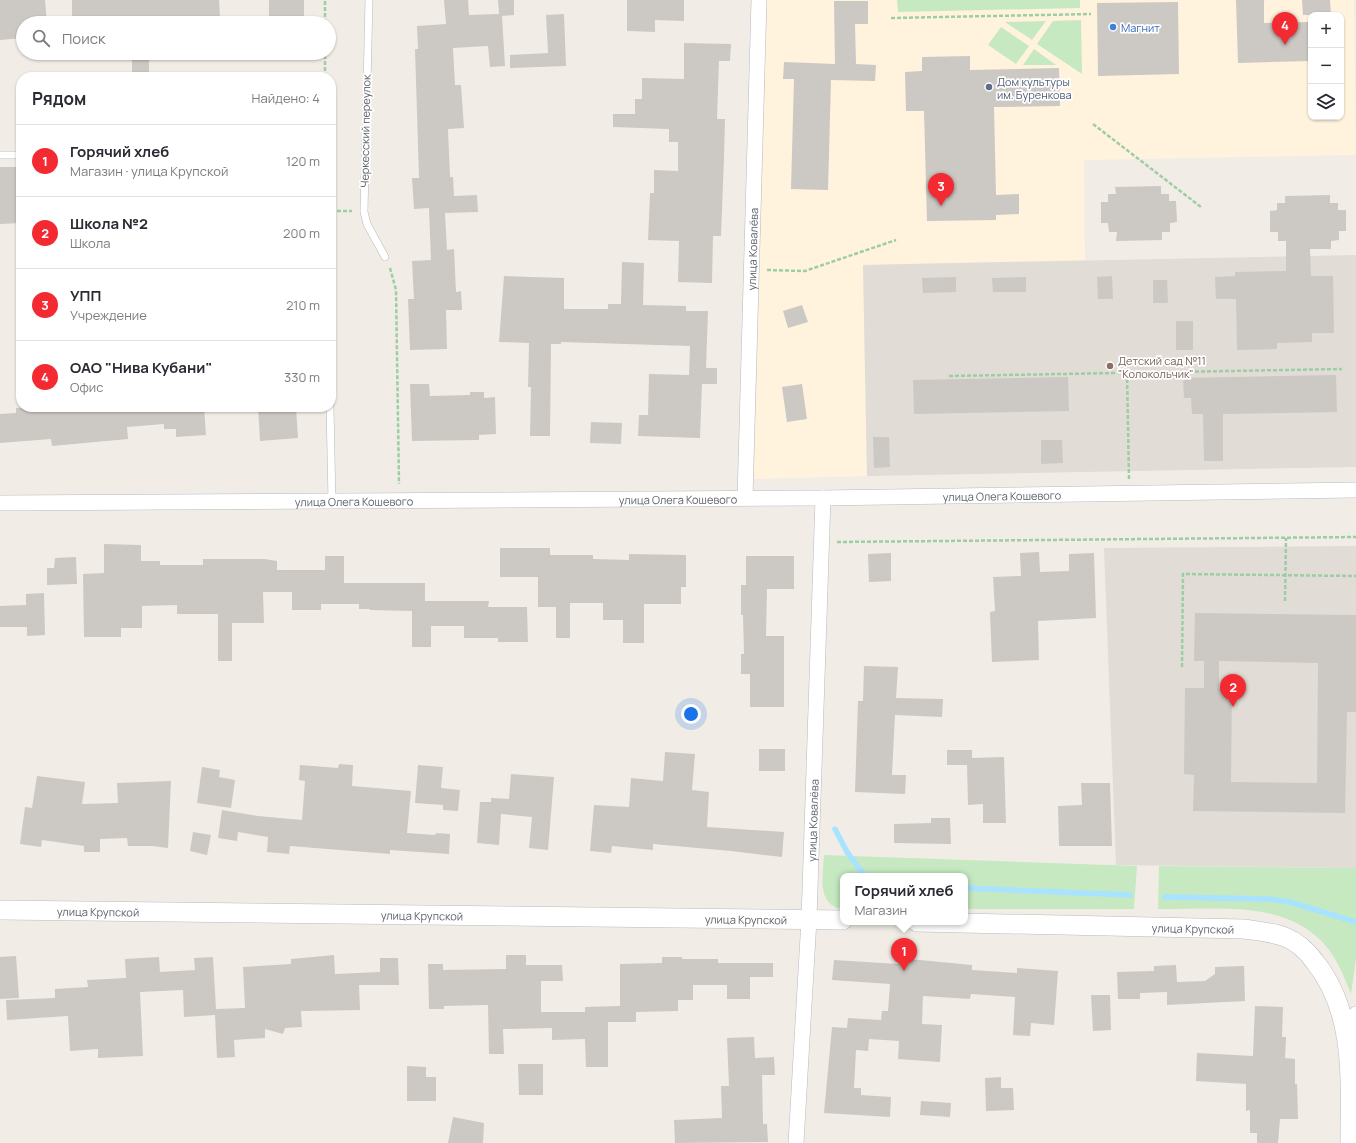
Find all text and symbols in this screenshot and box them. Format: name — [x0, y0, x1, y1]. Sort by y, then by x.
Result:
pin: 4 — [1272, 12, 1298, 45]
map controls — [1308, 12, 1344, 120]
button: + — [1308, 12, 1344, 48]
search box — [16, 16, 336, 60]
place label: Магнит — [1121, 20, 1160, 35]
marker: Магнит — [1108, 22, 1118, 32]
icon: search — [30, 27, 52, 49]
text: Поиск — [62, 28, 106, 49]
button: − — [1308, 48, 1344, 84]
street label: Черкесский переулок — [357, 74, 373, 188]
place label: Дом культуры им. Буренкова — [997, 74, 1072, 102]
marker: Дом культуры им. Буренкова — [984, 82, 994, 92]
button: layers — [1308, 84, 1344, 120]
text: Рядом — [32, 87, 86, 110]
text: Найдено: 4 — [252, 89, 320, 107]
text: Горячий хлеб — [70, 141, 169, 162]
text: 1 — [42, 152, 48, 170]
text: 120 m — [286, 152, 320, 170]
text: Магазин · улица Крупской — [70, 162, 228, 180]
pin: 3 — [928, 173, 954, 206]
street label: улица Ковалёва — [743, 208, 761, 291]
text: Школа №2 — [70, 213, 148, 234]
text: 2 — [41, 224, 49, 242]
text: 200 m — [283, 224, 320, 242]
text: Школа — [70, 234, 111, 252]
text: УПП — [70, 285, 101, 306]
text: 3 — [41, 296, 49, 314]
text: 210 m — [286, 296, 320, 314]
text: Учреждение — [70, 306, 147, 324]
place label: Детский сад №11 "Колокольчик" — [1118, 353, 1206, 381]
text: ОАО "Нива Кубани" — [70, 357, 212, 378]
marker: Детский сад №11 "Колокольчик" — [1105, 361, 1115, 371]
text: 4 — [41, 368, 49, 386]
text: 330 m — [284, 368, 320, 386]
text: Офис — [70, 378, 103, 396]
street label: улица Олега Кошевого — [943, 487, 1062, 504]
street label: улица Олега Кошевого — [619, 491, 738, 507]
street label: улица Олега Кошевого — [295, 493, 414, 509]
pin: 2 — [1220, 674, 1246, 707]
your location — [681, 704, 701, 724]
street label: улица Ковалёва — [803, 779, 821, 862]
popup — [840, 873, 968, 925]
text: Горячий хлеб — [854, 880, 954, 901]
text: Магазин — [854, 901, 907, 919]
street label: улица Крупской — [57, 903, 139, 919]
street label: улица Крупской — [381, 907, 463, 923]
street label: улица Крупской — [705, 911, 787, 927]
street label: улица Крупской — [1152, 920, 1234, 936]
pin: 1 — [891, 938, 917, 971]

